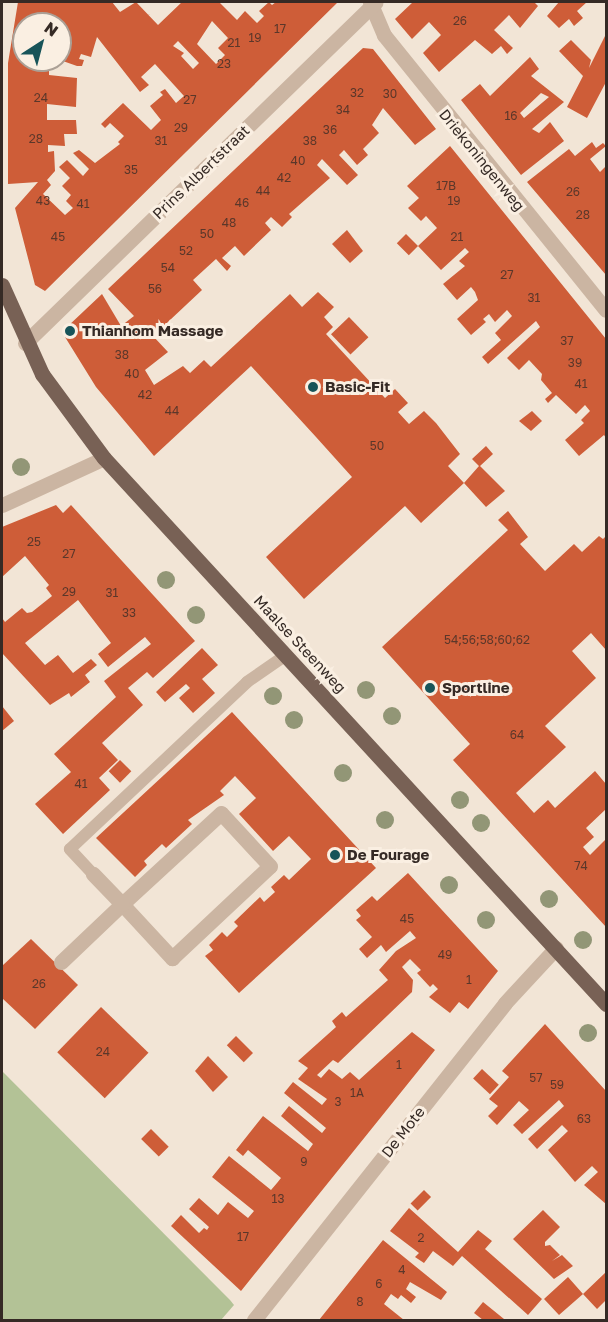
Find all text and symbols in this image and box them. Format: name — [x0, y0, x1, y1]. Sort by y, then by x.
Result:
north arrow — [12, 12, 72, 72]
house number: 26 — [453, 14, 467, 28]
text: N — [41, 17, 62, 41]
house number: 17 — [274, 22, 286, 36]
house number: 19 — [248, 31, 262, 45]
house number: 21 — [228, 36, 240, 50]
house number: 23 — [217, 57, 231, 71]
house number: 32 — [350, 86, 364, 100]
house number: 30 — [383, 87, 397, 101]
house number: 24 — [34, 91, 48, 105]
house number: 27 — [183, 93, 197, 107]
house number: 34 — [336, 103, 350, 117]
street label: Driekoningenweg — [435, 106, 529, 214]
house number: 16 — [504, 109, 518, 123]
street label: Prins Albertstraat — [149, 121, 253, 223]
house number: 29 — [174, 121, 188, 135]
house number: 36 — [323, 123, 337, 137]
house number: 28 — [29, 132, 43, 146]
house number: 31 — [155, 134, 167, 148]
house number: 38 — [303, 134, 317, 148]
house number: 40 — [291, 154, 305, 168]
house number: 35 — [124, 163, 138, 177]
house number: 42 — [277, 171, 291, 185]
house number: 17B — [436, 179, 456, 193]
house number: 44 — [256, 184, 270, 198]
house number: 26 — [566, 185, 580, 199]
house number: 43 — [36, 194, 50, 208]
house number: 19 — [447, 194, 461, 208]
house number: 46 — [235, 196, 249, 210]
house number: 41 — [76, 197, 90, 211]
house number: 28 — [576, 208, 590, 222]
house number: 48 — [222, 216, 236, 230]
house number: 50 — [200, 227, 214, 241]
house number: 45 — [51, 230, 65, 244]
house number: 21 — [451, 230, 463, 244]
house number: 52 — [179, 244, 193, 258]
house number: 54 — [161, 261, 175, 275]
house number: 27 — [500, 268, 514, 282]
house number: 56 — [148, 282, 162, 296]
house number: 31 — [528, 291, 540, 305]
place label: Thianhom Massage — [82, 322, 223, 340]
marker: Thianhom Massage — [63, 324, 77, 338]
house number: 37 — [560, 334, 574, 348]
house number: 38 — [115, 348, 129, 362]
house number: 39 — [568, 356, 582, 370]
house number: 40 — [125, 367, 139, 381]
house number: 41 — [574, 377, 588, 391]
place label: Basic-Fit — [325, 378, 390, 396]
marker: Basic-Fit — [306, 380, 320, 394]
house number: 42 — [138, 388, 152, 402]
house number: 44 — [165, 404, 179, 418]
house number: 50 — [370, 439, 384, 453]
house number: 25 — [27, 535, 41, 549]
house number: 27 — [62, 547, 76, 561]
house number: 29 — [62, 585, 76, 599]
house number: 31 — [106, 586, 118, 600]
street label: Maalse Steenweg — [250, 592, 350, 696]
house number: 33 — [122, 606, 136, 620]
house number: 54;56;58;60;62 — [444, 633, 530, 647]
place label: Sportline — [442, 679, 509, 697]
marker: Sportline — [423, 681, 437, 695]
house number: 64 — [510, 728, 524, 742]
house number: 41 — [74, 777, 88, 791]
place label: De Fourage — [347, 846, 429, 864]
marker: De Fourage — [328, 848, 342, 862]
house number: 74 — [574, 859, 588, 873]
house number: 45 — [400, 912, 414, 926]
house number: 49 — [438, 948, 452, 962]
house number: 1 — [466, 973, 472, 987]
house number: 26 — [32, 977, 46, 991]
house number: 24 — [96, 1045, 110, 1059]
house number: 1 — [396, 1058, 402, 1072]
house number: 57 — [529, 1071, 543, 1085]
house number: 59 — [550, 1078, 564, 1092]
house number: 1A — [350, 1086, 364, 1100]
house number: 3 — [334, 1095, 342, 1109]
street label: De Mote — [378, 1103, 428, 1161]
house number: 63 — [577, 1112, 591, 1126]
house number: 9 — [300, 1155, 308, 1169]
house number: 13 — [272, 1192, 284, 1206]
house number: 17 — [237, 1230, 249, 1244]
house number: 2 — [418, 1231, 424, 1245]
house number: 4 — [398, 1263, 406, 1277]
house number: 6 — [375, 1277, 383, 1291]
house number: 8 — [356, 1295, 364, 1309]

